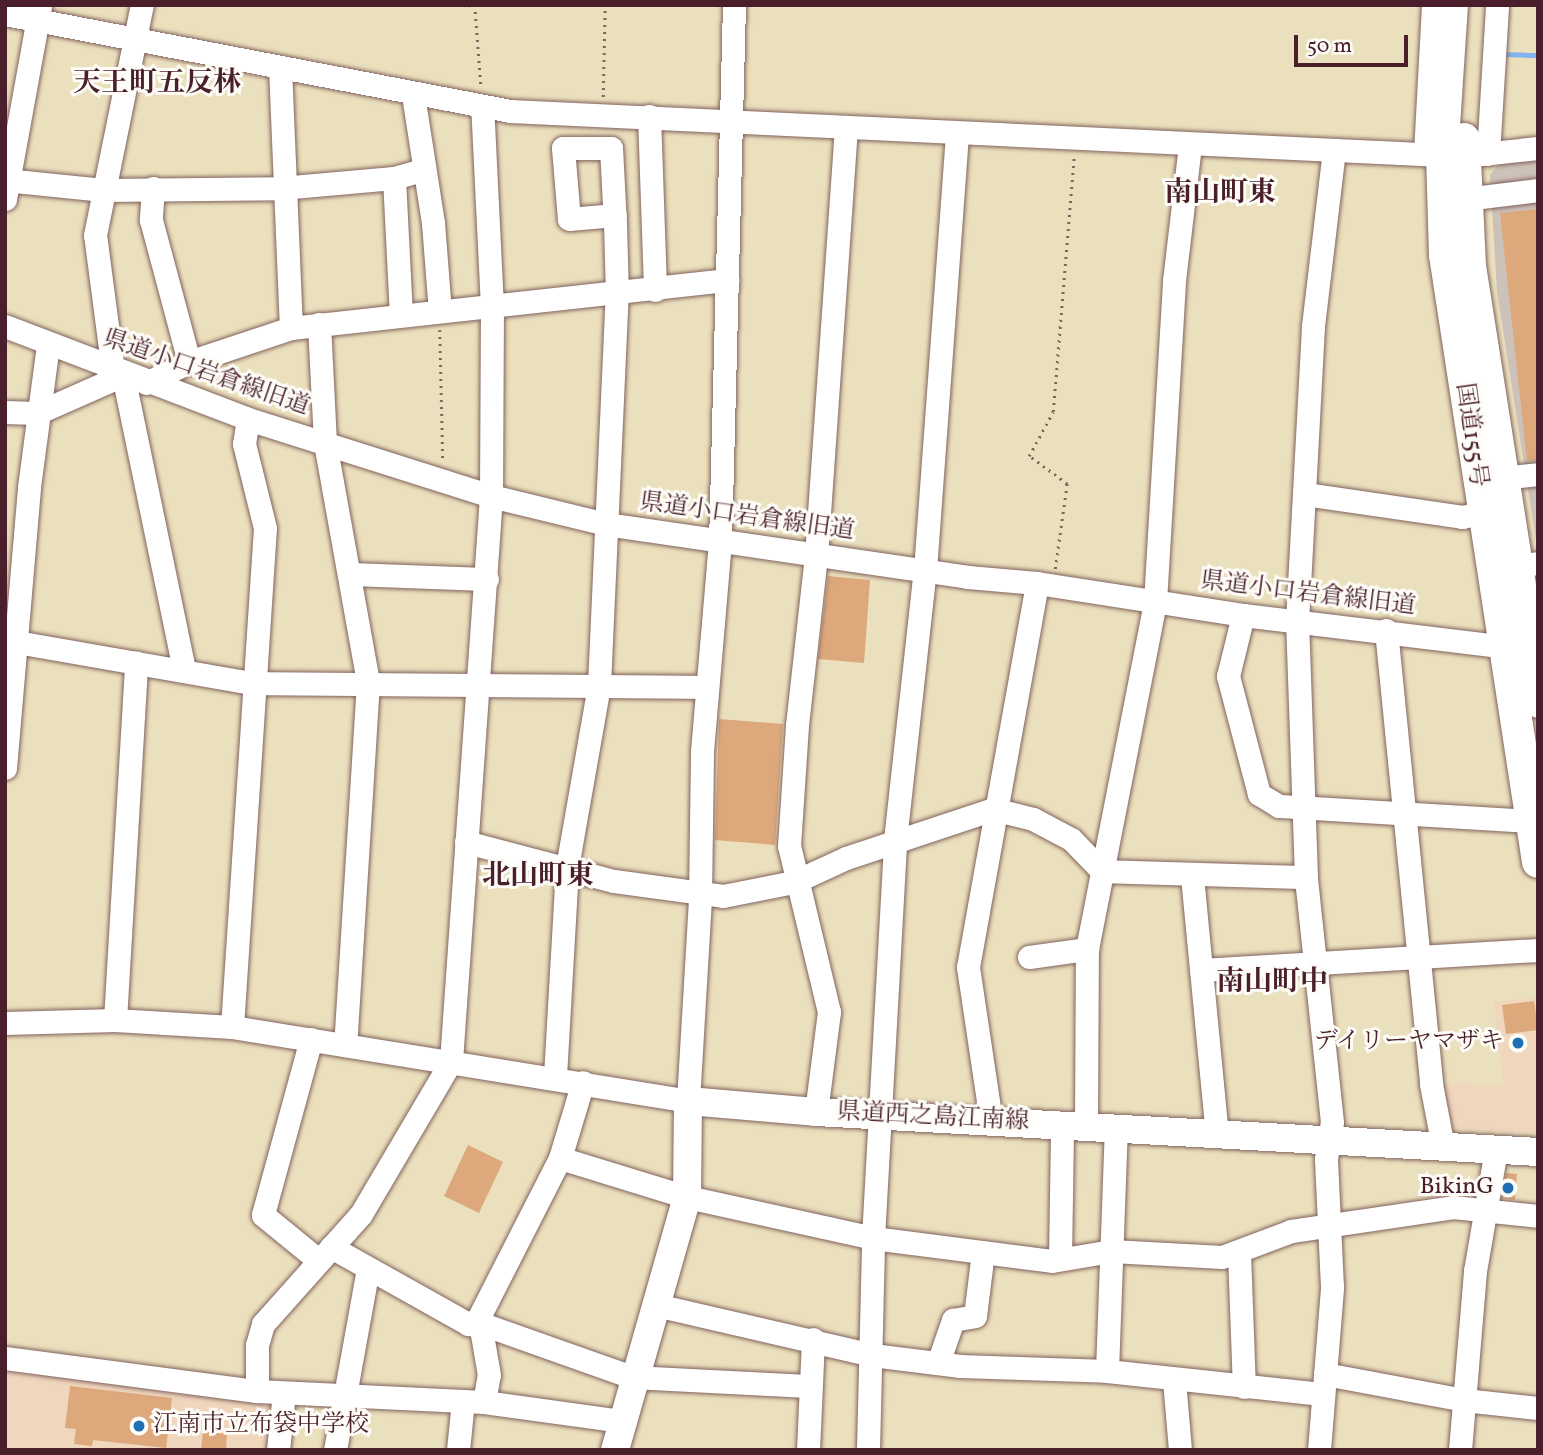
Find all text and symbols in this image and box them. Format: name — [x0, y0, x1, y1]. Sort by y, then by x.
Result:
scale bar — [1298, 21, 1412, 65]
text: 50 m — [1307, 32, 1352, 61]
district label: 天王町五反林 — [73, 67, 241, 101]
district label: 南山町東 — [1164, 177, 1276, 211]
street label: 県道小口岩倉線旧道 — [99, 325, 313, 423]
street label: 国道155号 — [1448, 381, 1492, 489]
street label: 県道小口岩倉線旧道 — [638, 489, 856, 547]
street label: 県道小口岩倉線旧道 — [1199, 568, 1417, 622]
district label: 北山町東 — [482, 860, 594, 894]
district label: 南山町中 — [1216, 966, 1328, 1000]
place label: デイリーヤマザキ — [1312, 1029, 1504, 1057]
marker: デイリーヤマザキ — [1510, 1035, 1526, 1051]
street label: 県道西之島江南線 — [836, 1099, 1030, 1137]
place label: BikinG — [1420, 1174, 1494, 1202]
marker: BikinG — [1500, 1180, 1516, 1196]
place label: 江南市立布袋中学校 — [153, 1412, 369, 1440]
marker: 江南市立布袋中学校 — [131, 1418, 147, 1434]

